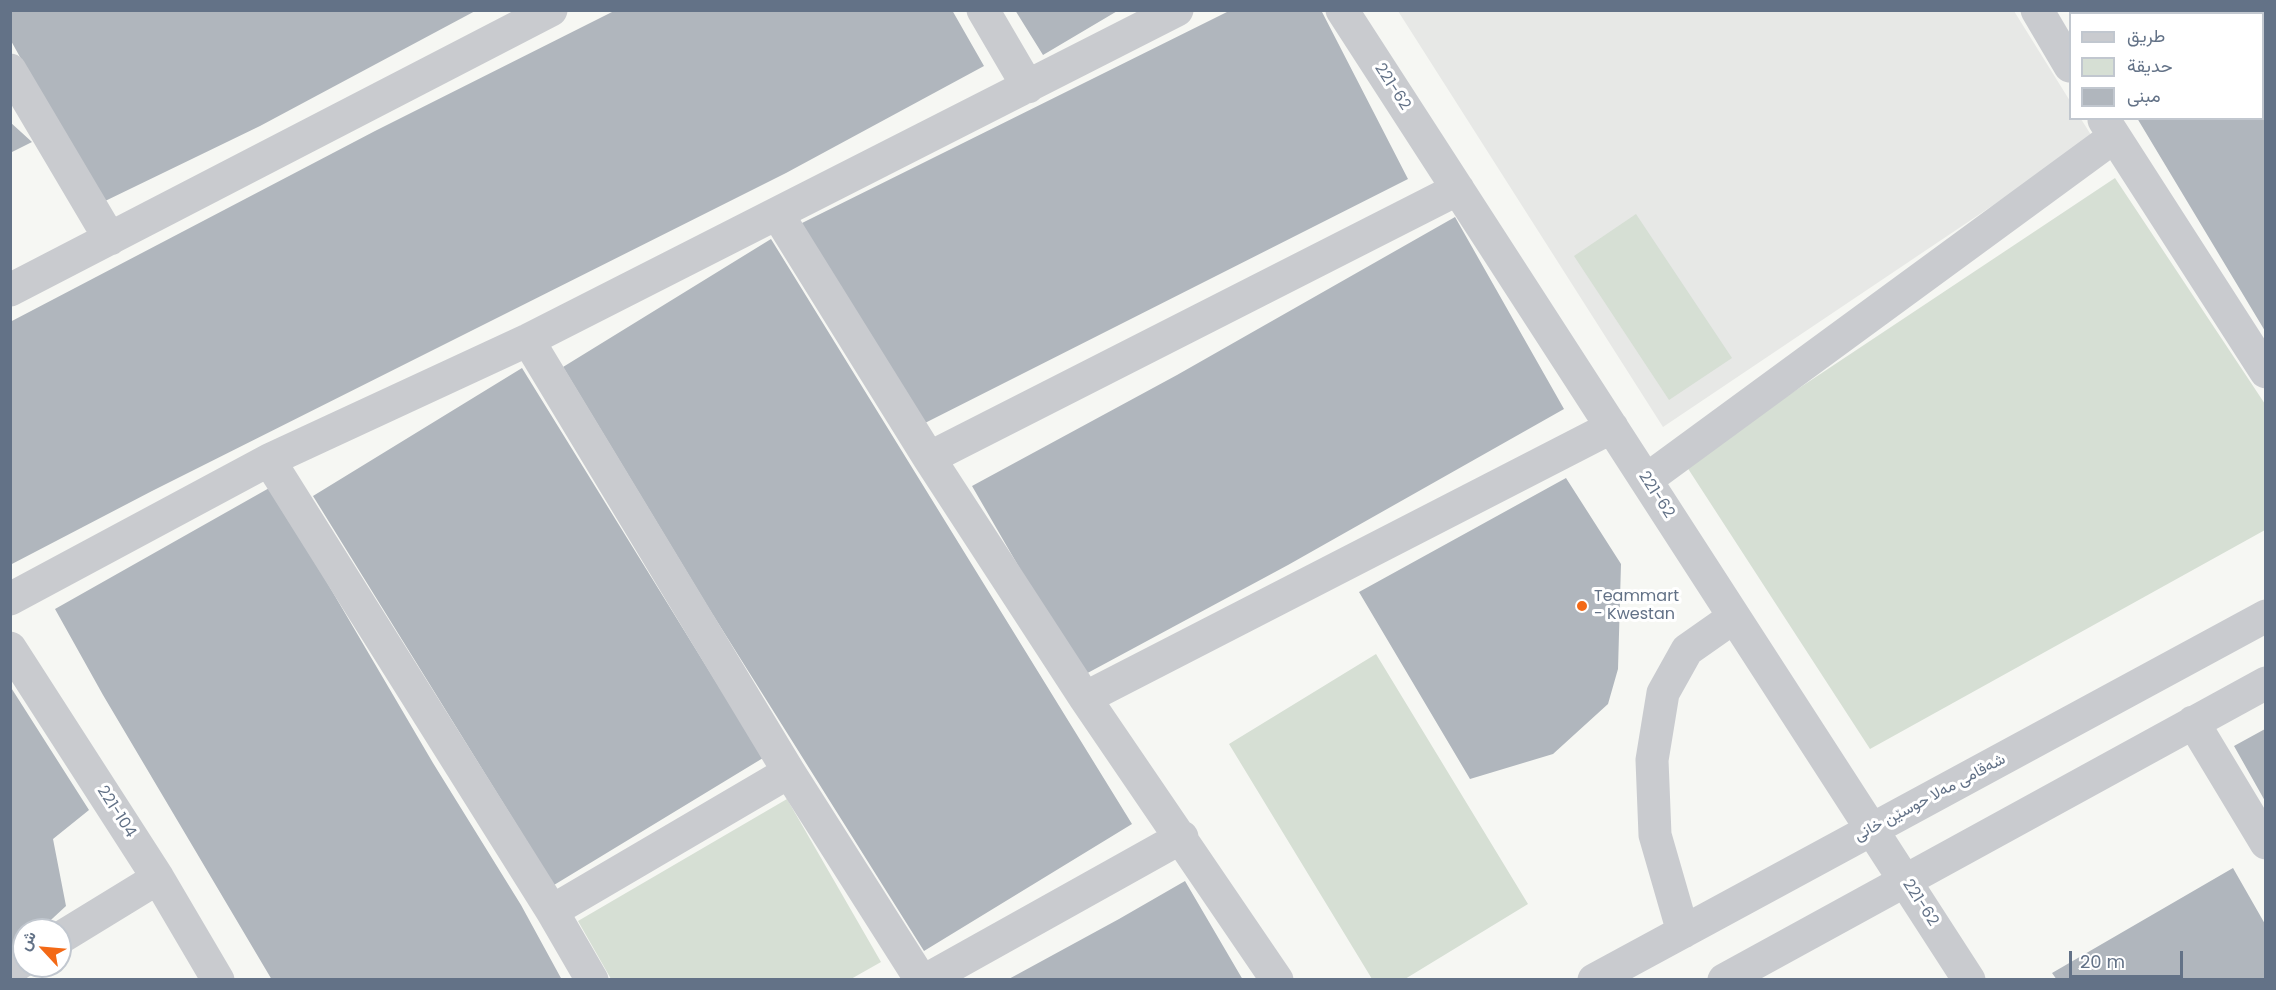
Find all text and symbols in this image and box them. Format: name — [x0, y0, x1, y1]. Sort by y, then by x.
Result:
legend — [2069, 12, 2264, 120]
text: طريق — [2127, 23, 2165, 48]
text: حديقة — [2127, 53, 2173, 78]
street label: 221-62 — [1370, 60, 1414, 114]
text: مبنى — [2127, 83, 2161, 108]
street label: 221-62 — [1634, 468, 1678, 522]
place label: Teammart - Kwestan — [1594, 587, 1679, 625]
marker: Teammart - Kwestan — [1575, 599, 1589, 613]
street label: شەقامی مەلا حوسێن خانی — [1851, 750, 2009, 846]
street label: 221-104 — [92, 783, 140, 841]
street label: 221-62 — [1898, 876, 1942, 930]
north arrow — [12, 918, 72, 978]
text: ش — [13, 927, 42, 954]
scale bar — [2072, 939, 2186, 977]
text: 20 m — [2080, 949, 2125, 974]

